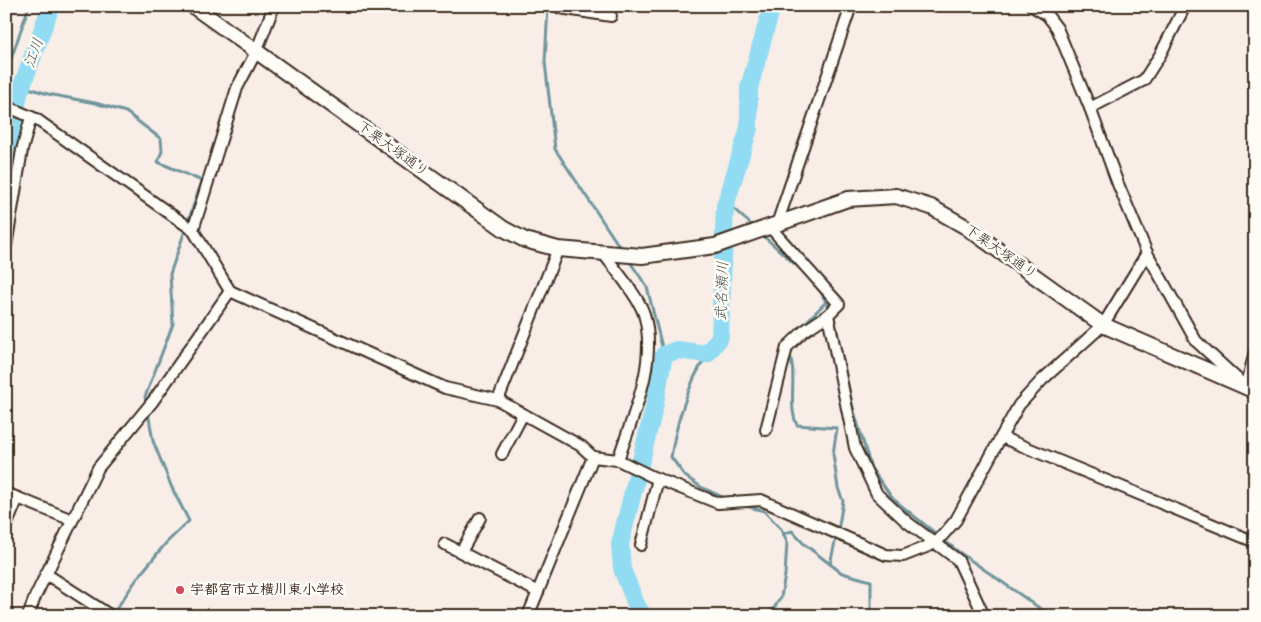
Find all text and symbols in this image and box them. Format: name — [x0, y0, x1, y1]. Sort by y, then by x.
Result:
water label: 江川 — [19, 35, 49, 71]
street label: 下栗大塚通り — [353, 116, 433, 182]
street label: 下栗大塚通り — [961, 220, 1041, 284]
water label: 武名瀬川 — [710, 261, 734, 321]
place label: 宇都宮市立横川東小学校 — [190, 580, 344, 600]
marker: 宇都宮市立横川東小学校 — [174, 584, 186, 596]

